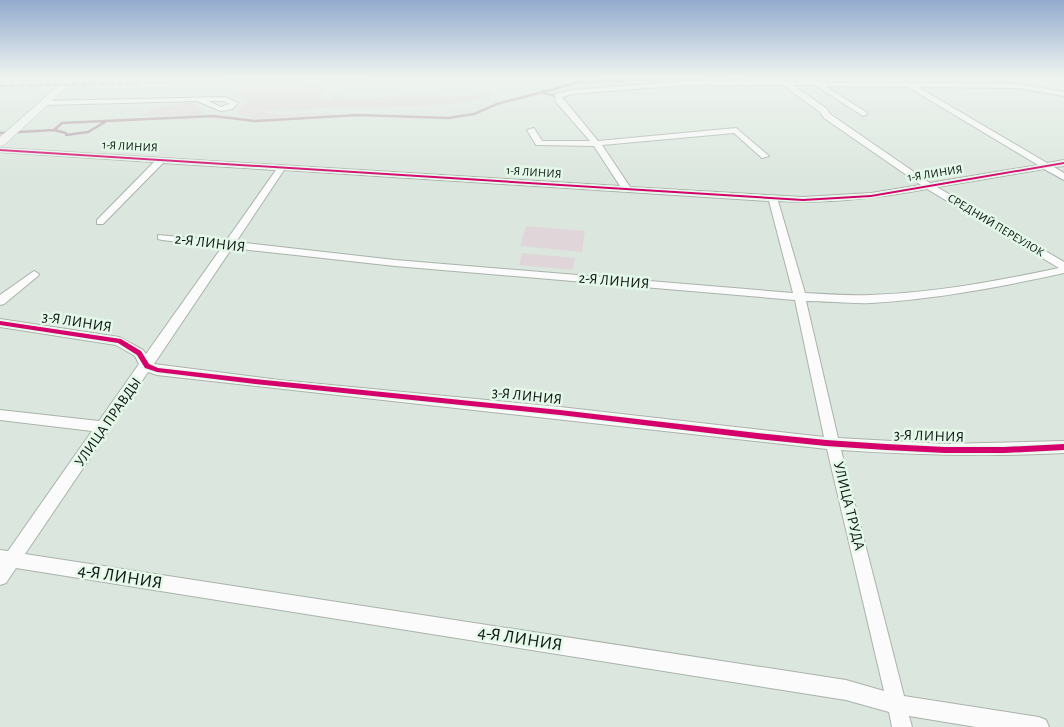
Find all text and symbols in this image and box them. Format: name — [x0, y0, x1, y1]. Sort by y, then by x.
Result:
street label: 1-Я ЛИНИЯ — [102, 139, 158, 153]
street label: 1-Я ЛИНИЯ — [907, 163, 963, 183]
street label: 1-Я ЛИНИЯ — [506, 164, 562, 180]
street label: СРЕДНИЙ ПЕРЕУЛОК — [946, 191, 1047, 258]
street label: 2-Я ЛИНИЯ — [174, 231, 246, 255]
street label: 2-Я ЛИНИЯ — [578, 270, 650, 292]
street label: 3-Я ЛИНИЯ — [41, 309, 113, 335]
street label: УЛИЦА ПРАВДЫ — [72, 375, 144, 469]
street label: 3-Я ЛИНИЯ — [491, 385, 563, 407]
street label: 3-Я ЛИНИЯ — [894, 427, 964, 445]
street label: УЛИЦА ТРУДА — [831, 460, 867, 552]
street label: 4-Я ЛИНИЯ — [76, 561, 164, 593]
street label: 4-Я ЛИНИЯ — [476, 623, 564, 655]

